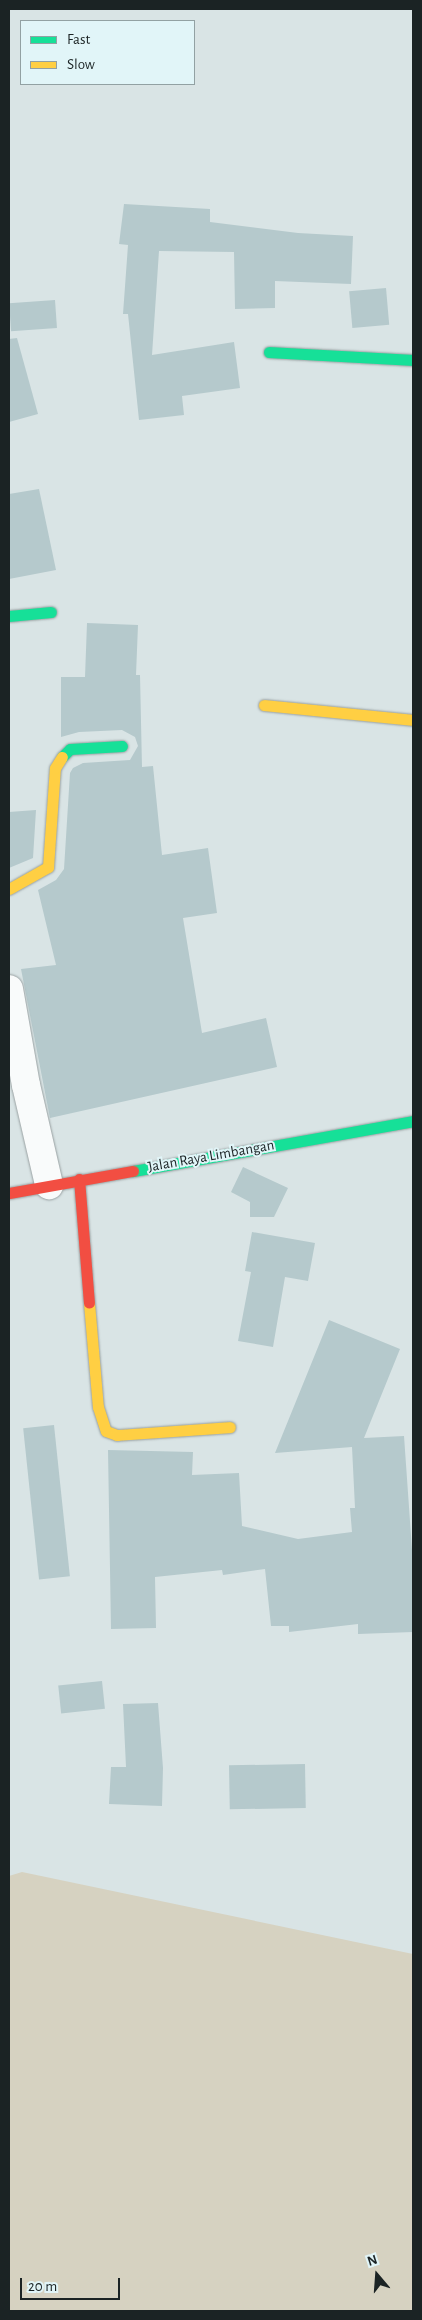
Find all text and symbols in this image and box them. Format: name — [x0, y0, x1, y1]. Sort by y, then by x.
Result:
legend — [20, 20, 195, 85]
text: Fast — [67, 32, 90, 47]
text: Slow — [67, 57, 95, 72]
street label: Jalan Raya Limbangan — [146, 1136, 276, 1176]
north arrow — [352, 2250, 402, 2300]
text: N — [366, 2253, 379, 2269]
scale bar — [22, 2268, 122, 2300]
text: 20 m — [28, 2279, 57, 2294]

